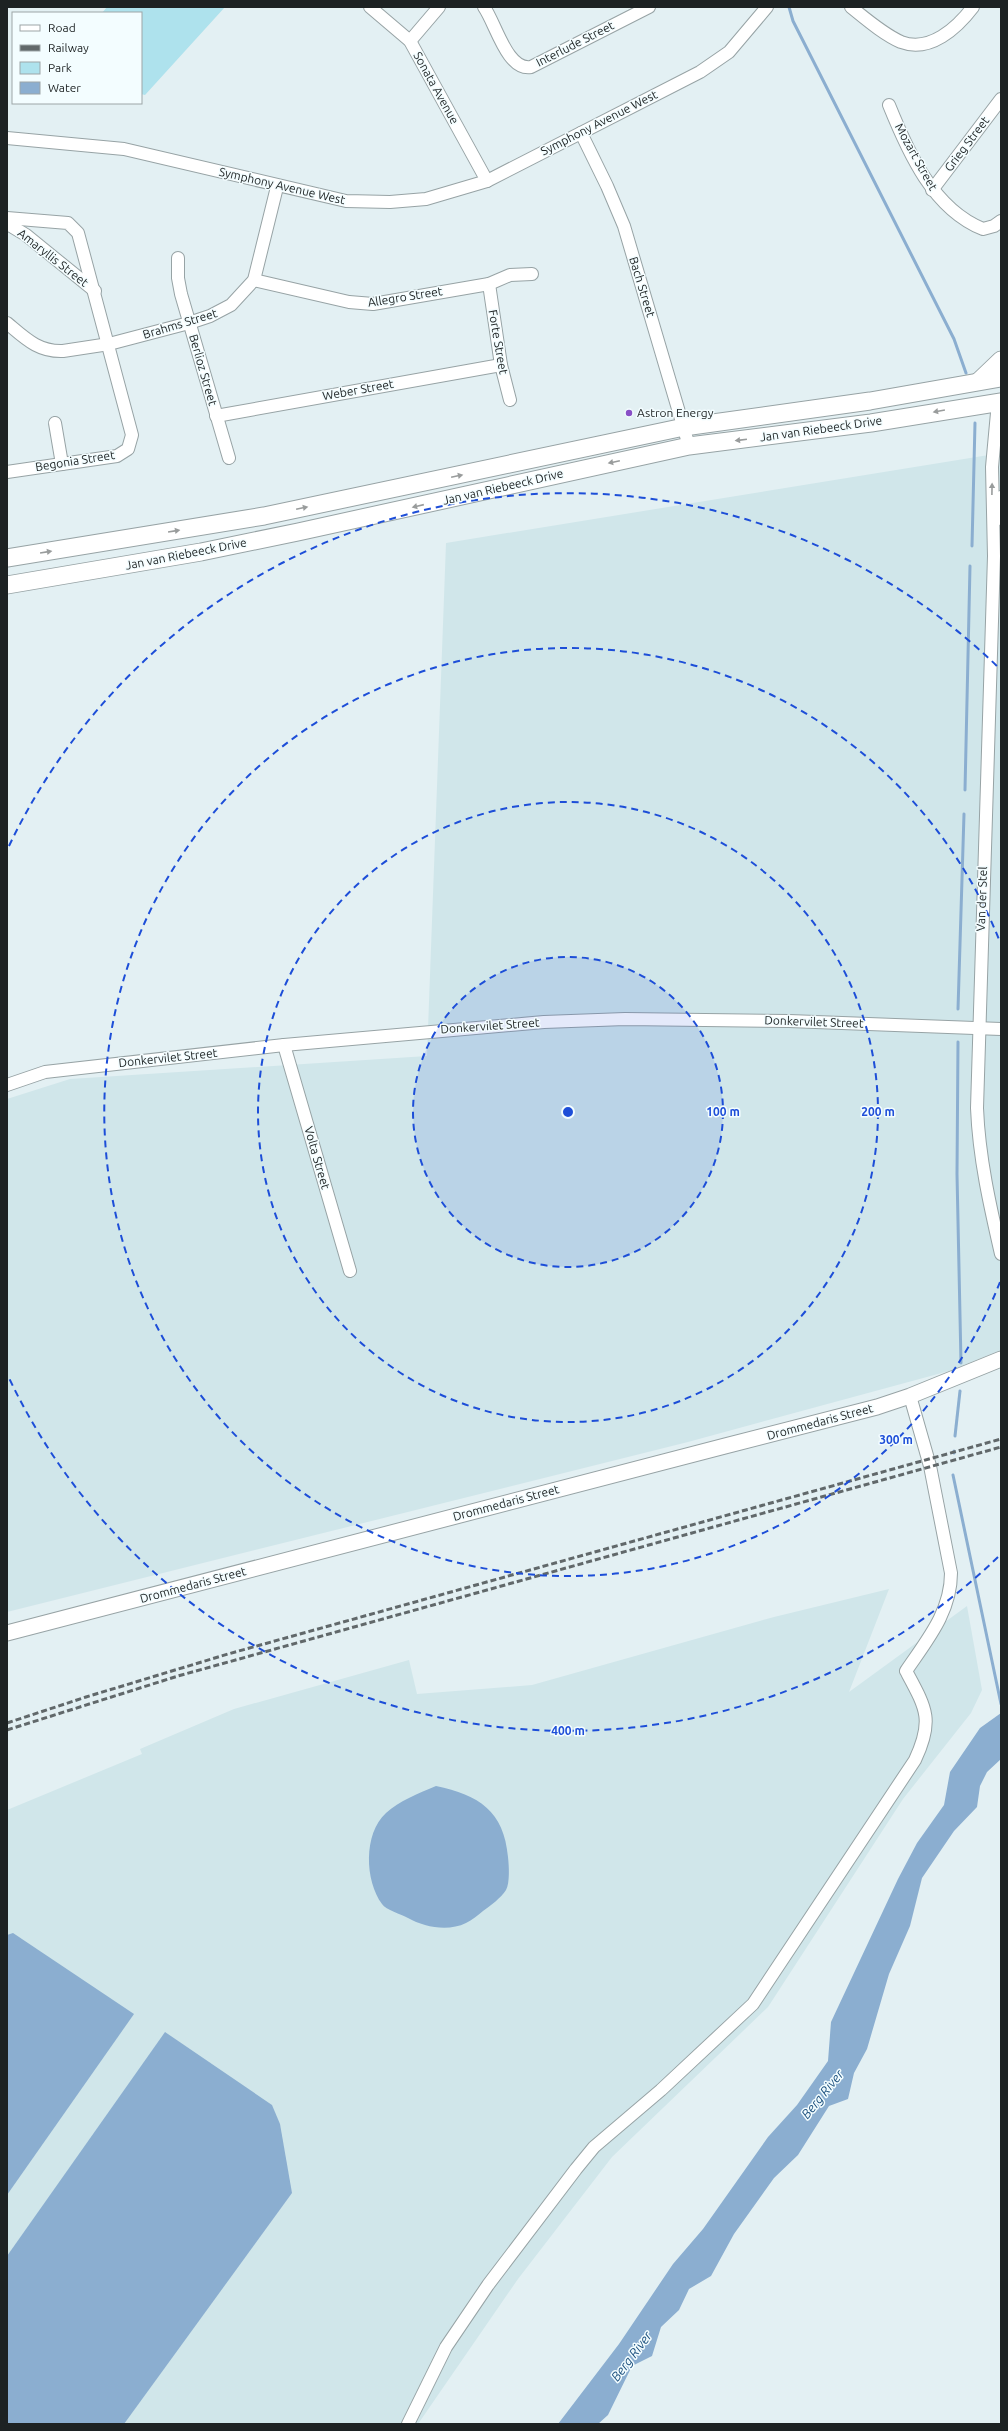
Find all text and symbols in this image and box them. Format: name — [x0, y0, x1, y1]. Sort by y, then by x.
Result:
legend — [12, 12, 142, 104]
street label: Interlude Street — [534, 18, 616, 69]
text: Road — [48, 21, 76, 34]
text: Railway — [48, 41, 89, 54]
street label: Sonata Avenue — [411, 49, 462, 126]
text: Park — [48, 61, 72, 74]
text: Water — [48, 81, 81, 94]
street label: Symphony Avenue West — [538, 87, 659, 158]
street label: Grieg Street — [942, 114, 992, 174]
street label: Mozart Street — [893, 121, 940, 193]
street label: Symphony Avenue West — [218, 165, 347, 206]
street label: Amaryllis Street — [16, 226, 91, 289]
street label: Bach Street — [627, 255, 658, 319]
street label: Allegro Street — [367, 284, 443, 309]
street label: Brahms Street — [141, 306, 219, 341]
street label: Forte Street — [486, 309, 511, 376]
street label: Berlioz Street — [187, 333, 220, 407]
street label: Weber Street — [321, 377, 395, 402]
place label: Astron Energy — [637, 406, 714, 419]
marker: Astron Energy — [624, 408, 634, 418]
one-way arrow — [933, 409, 946, 415]
street label: Jan van Riebeeck Drive — [759, 413, 883, 444]
one-way arrow — [735, 436, 748, 443]
street label: Begonia Street — [34, 448, 116, 473]
one-way arrow — [607, 460, 620, 466]
street label: Jan van Riebeeck Drive — [441, 466, 564, 507]
one-way arrow — [450, 473, 463, 479]
one-way arrow — [989, 482, 995, 495]
one-way arrow — [412, 503, 425, 509]
one-way arrow — [296, 504, 308, 510]
one-way arrow — [168, 528, 180, 534]
street label: Jan van Riebeeck Drive — [124, 535, 248, 572]
one-way arrow — [39, 548, 52, 554]
street label: Van der Stel — [974, 866, 989, 932]
street label: Donkervilet Street — [764, 1013, 864, 1030]
street label: Donkervilet Street — [440, 1016, 540, 1035]
street label: Donkervilet Street — [118, 1046, 218, 1069]
centre of rings — [561, 1105, 575, 1119]
text: 100 m — [706, 1105, 740, 1118]
text: 200 m — [861, 1105, 895, 1118]
street label: Volta Street — [302, 1125, 333, 1191]
street label: Drommedaris Street — [765, 1401, 875, 1442]
text: 300 m — [879, 1433, 913, 1446]
street label: Drommedaris Street — [451, 1482, 561, 1523]
street label: Drommedaris Street — [138, 1564, 248, 1605]
text: 400 m — [551, 1724, 585, 1737]
water label: Berg River — [798, 2066, 846, 2121]
water label: Berg River — [608, 2328, 655, 2384]

